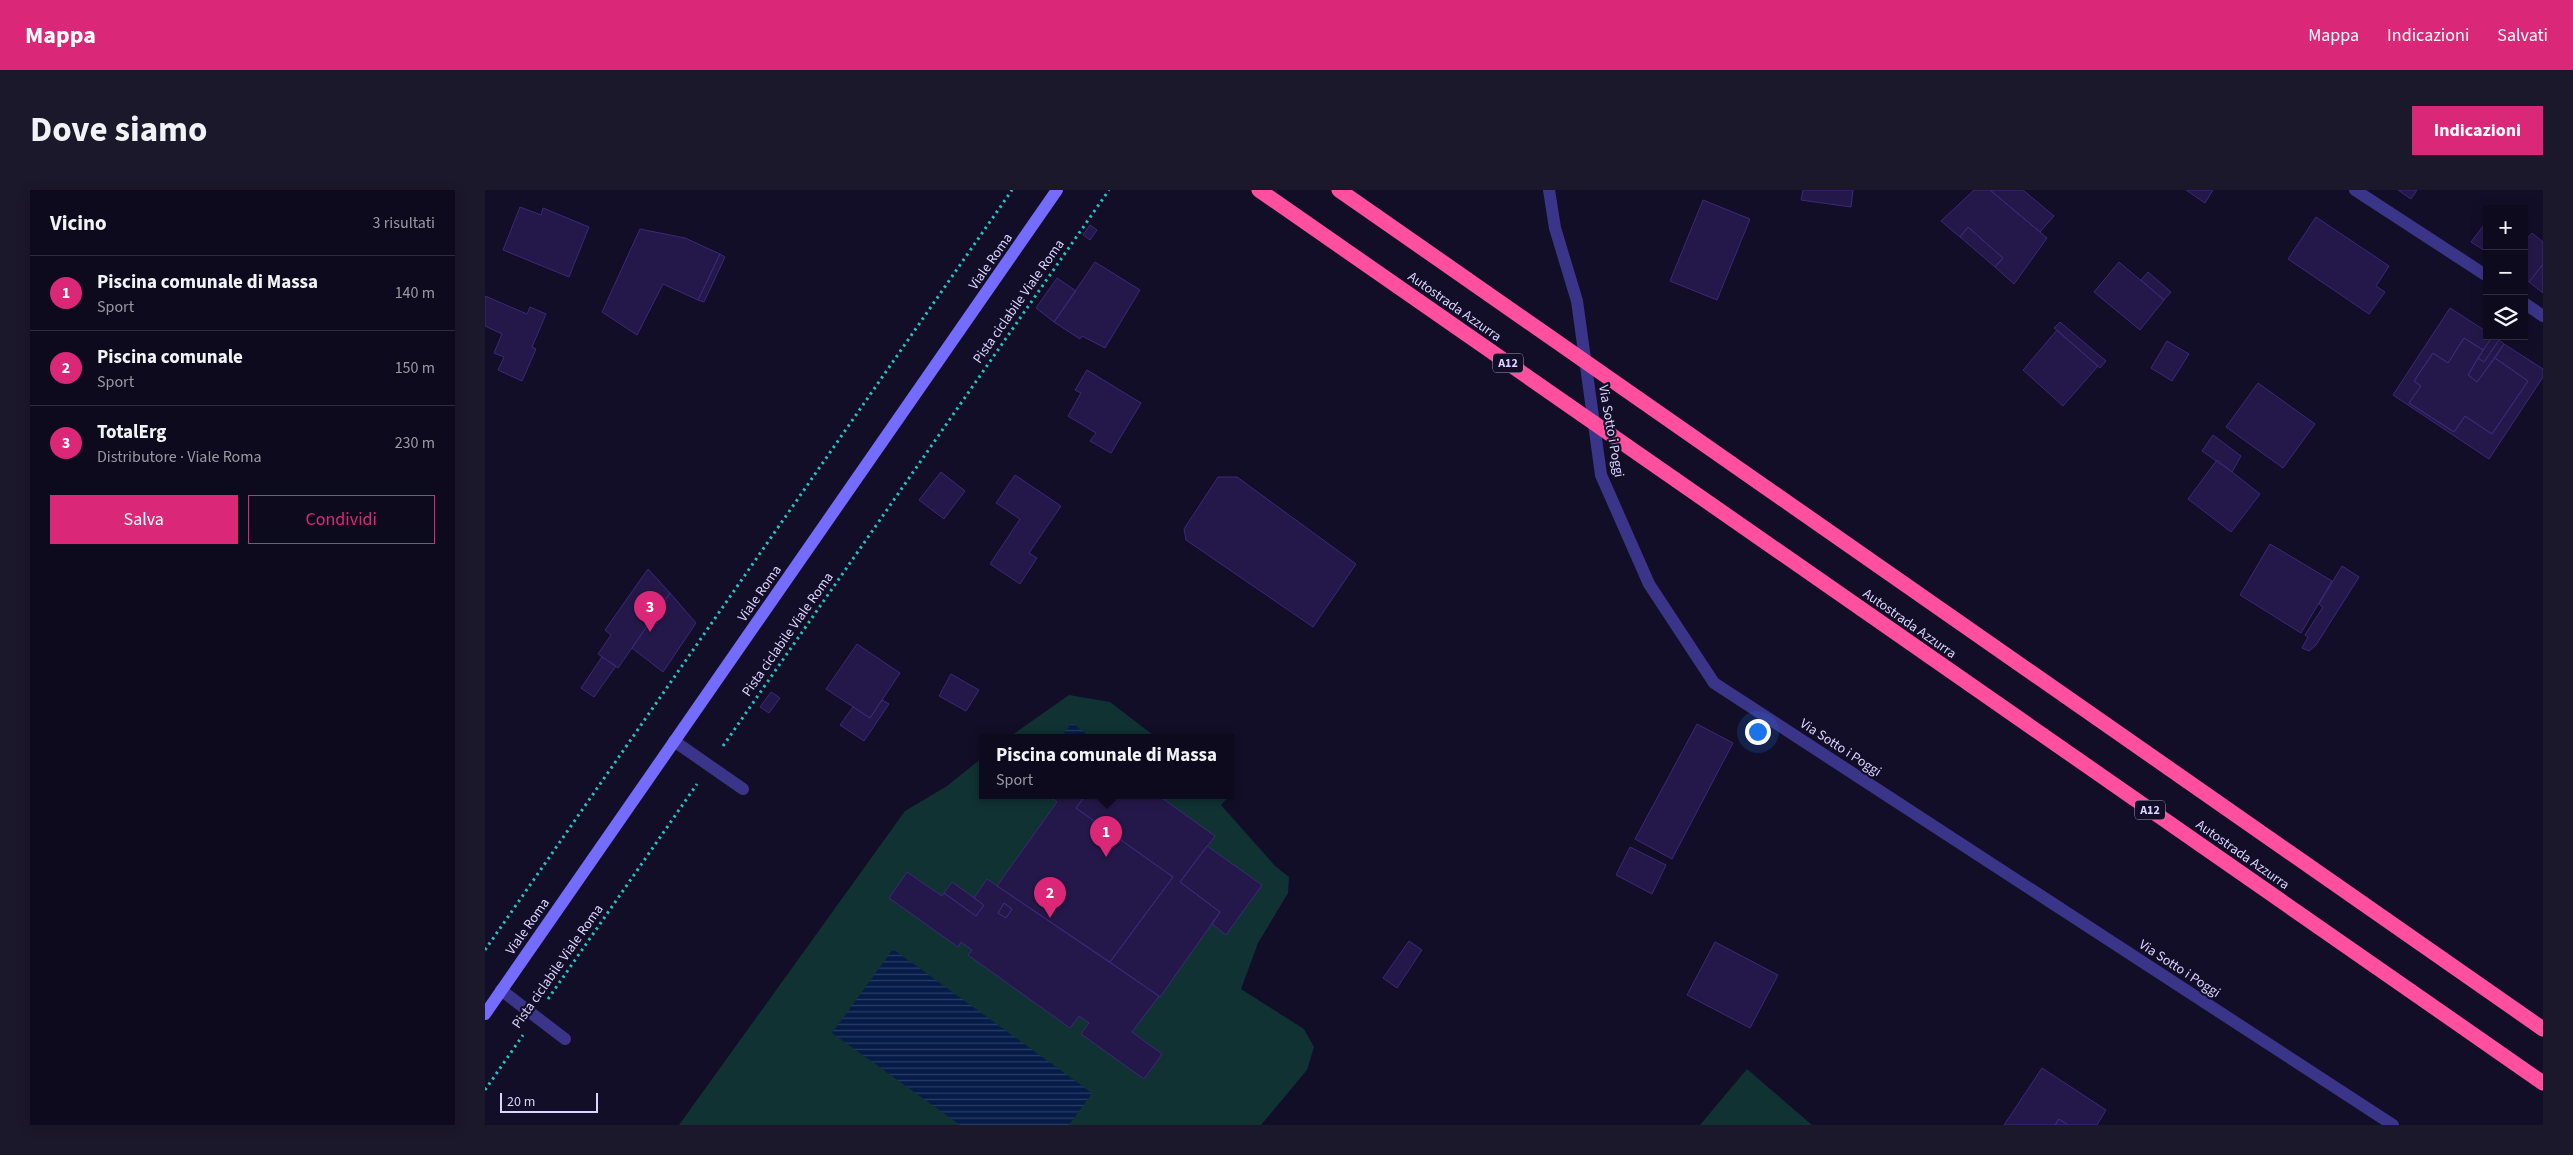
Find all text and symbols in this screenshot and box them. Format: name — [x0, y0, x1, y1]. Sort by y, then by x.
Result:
text: Mappa — [25, 18, 96, 53]
text: Mappa — [2308, 23, 2359, 48]
text: Indicazioni — [2387, 23, 2469, 48]
text: Salvati — [2497, 23, 2548, 48]
text: Dove siamo — [30, 105, 208, 155]
button: Indicazioni — [2412, 106, 2543, 155]
map controls — [2483, 205, 2528, 340]
button: + — [2483, 205, 2528, 250]
text: Vicino — [50, 208, 107, 238]
text: 3 risultati — [373, 212, 435, 234]
street label: Viale Roma — [964, 229, 1018, 294]
street label: Pista ciclabile Viale Roma — [968, 235, 1069, 368]
button: − — [2483, 250, 2528, 295]
street label: Autostrada Azzurra — [1404, 267, 1505, 347]
text: Piscina comunale di Massa — [97, 269, 318, 296]
text: 1 — [62, 282, 70, 304]
text: 140 m — [395, 282, 435, 304]
button: layers — [2483, 295, 2528, 340]
text: Sport — [97, 296, 134, 318]
text: Piscina comunale — [97, 344, 243, 371]
road number: A12 — [1493, 354, 1523, 372]
text: 2 — [62, 357, 70, 379]
text: 150 m — [395, 357, 435, 379]
text: Sport — [97, 371, 134, 393]
street label: Via Sotto i Poggi — [1593, 383, 1629, 479]
text: TotalErg — [97, 419, 166, 446]
text: 3 — [62, 432, 70, 454]
text: 230 m — [395, 432, 435, 454]
text: Distributore · Viale Roma — [97, 446, 262, 468]
button: Salva — [50, 495, 238, 544]
button: Condividi — [248, 495, 435, 544]
street label: Viale Roma — [733, 561, 787, 626]
street label: Pista ciclabile Viale Roma — [737, 568, 838, 701]
street label: Autostrada Azzurra — [1859, 584, 1960, 664]
pin: 3 — [634, 591, 666, 632]
street label: Via Sotto i Poggi — [1796, 714, 1885, 782]
your location — [1745, 719, 1771, 745]
popup — [979, 734, 1234, 799]
text: Piscina comunale di Massa — [996, 742, 1217, 769]
text: Sport — [996, 769, 1033, 791]
road number: A12 — [2135, 800, 2165, 820]
street label: Autostrada Azzurra — [2192, 815, 2293, 895]
pin: 1 — [1090, 816, 1122, 857]
pin: 2 — [1034, 877, 1066, 918]
street label: Viale Roma — [501, 894, 555, 959]
street label: Pista ciclabile Viale Roma — [507, 900, 608, 1033]
street label: Via Sotto i Poggi — [2135, 935, 2224, 1003]
scale bar — [500, 1090, 597, 1113]
text: 20 m — [507, 1092, 535, 1112]

